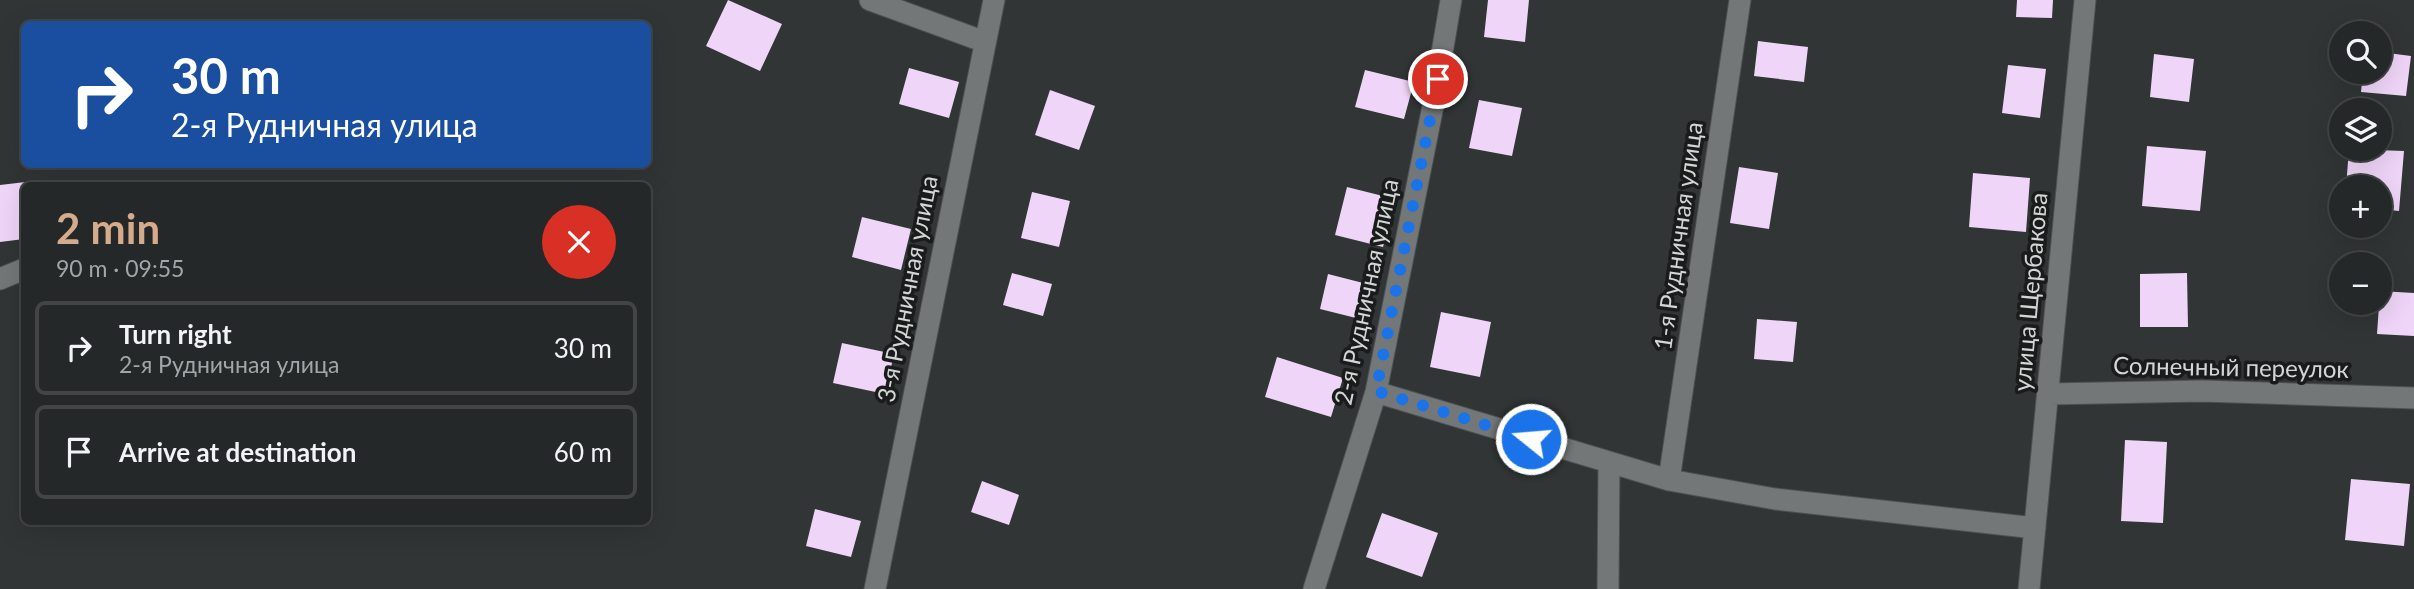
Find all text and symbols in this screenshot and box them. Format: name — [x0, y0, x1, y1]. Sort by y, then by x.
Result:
map controls — [2329, 21, 2392, 315]
button: search — [2329, 21, 2392, 84]
text: 30 m — [171, 46, 281, 104]
icon: right — [56, 49, 147, 140]
pin — [1408, 49, 1468, 109]
icon: arrive — [1419, 60, 1457, 98]
button: layers — [2329, 98, 2392, 161]
text: 2-я Рудничная улица — [171, 105, 478, 144]
street label: 1-я Рудничная улица — [1647, 120, 1708, 352]
street label: 3-я Рудничная улица — [870, 173, 943, 404]
button: + — [2329, 175, 2392, 238]
street label: 2-я Рудничная улица — [1327, 176, 1404, 407]
street label: улица Щербакова — [2006, 191, 2053, 392]
text: 2 min — [56, 203, 160, 253]
button: close — [542, 205, 616, 279]
button: − — [2329, 252, 2392, 315]
text: 90 m · 09:55 — [56, 254, 184, 282]
text: Turn right — [119, 318, 232, 350]
icon: right — [60, 329, 98, 367]
text: 30 m — [554, 332, 612, 364]
text: 2-я Рудничная улица — [119, 350, 339, 378]
street label: Солнечный переулок — [2113, 350, 2350, 383]
position arrow — [1494, 402, 1568, 476]
icon: arrive — [60, 433, 98, 471]
text: Arrive at destination — [119, 436, 356, 468]
text: 60 m — [554, 436, 612, 468]

